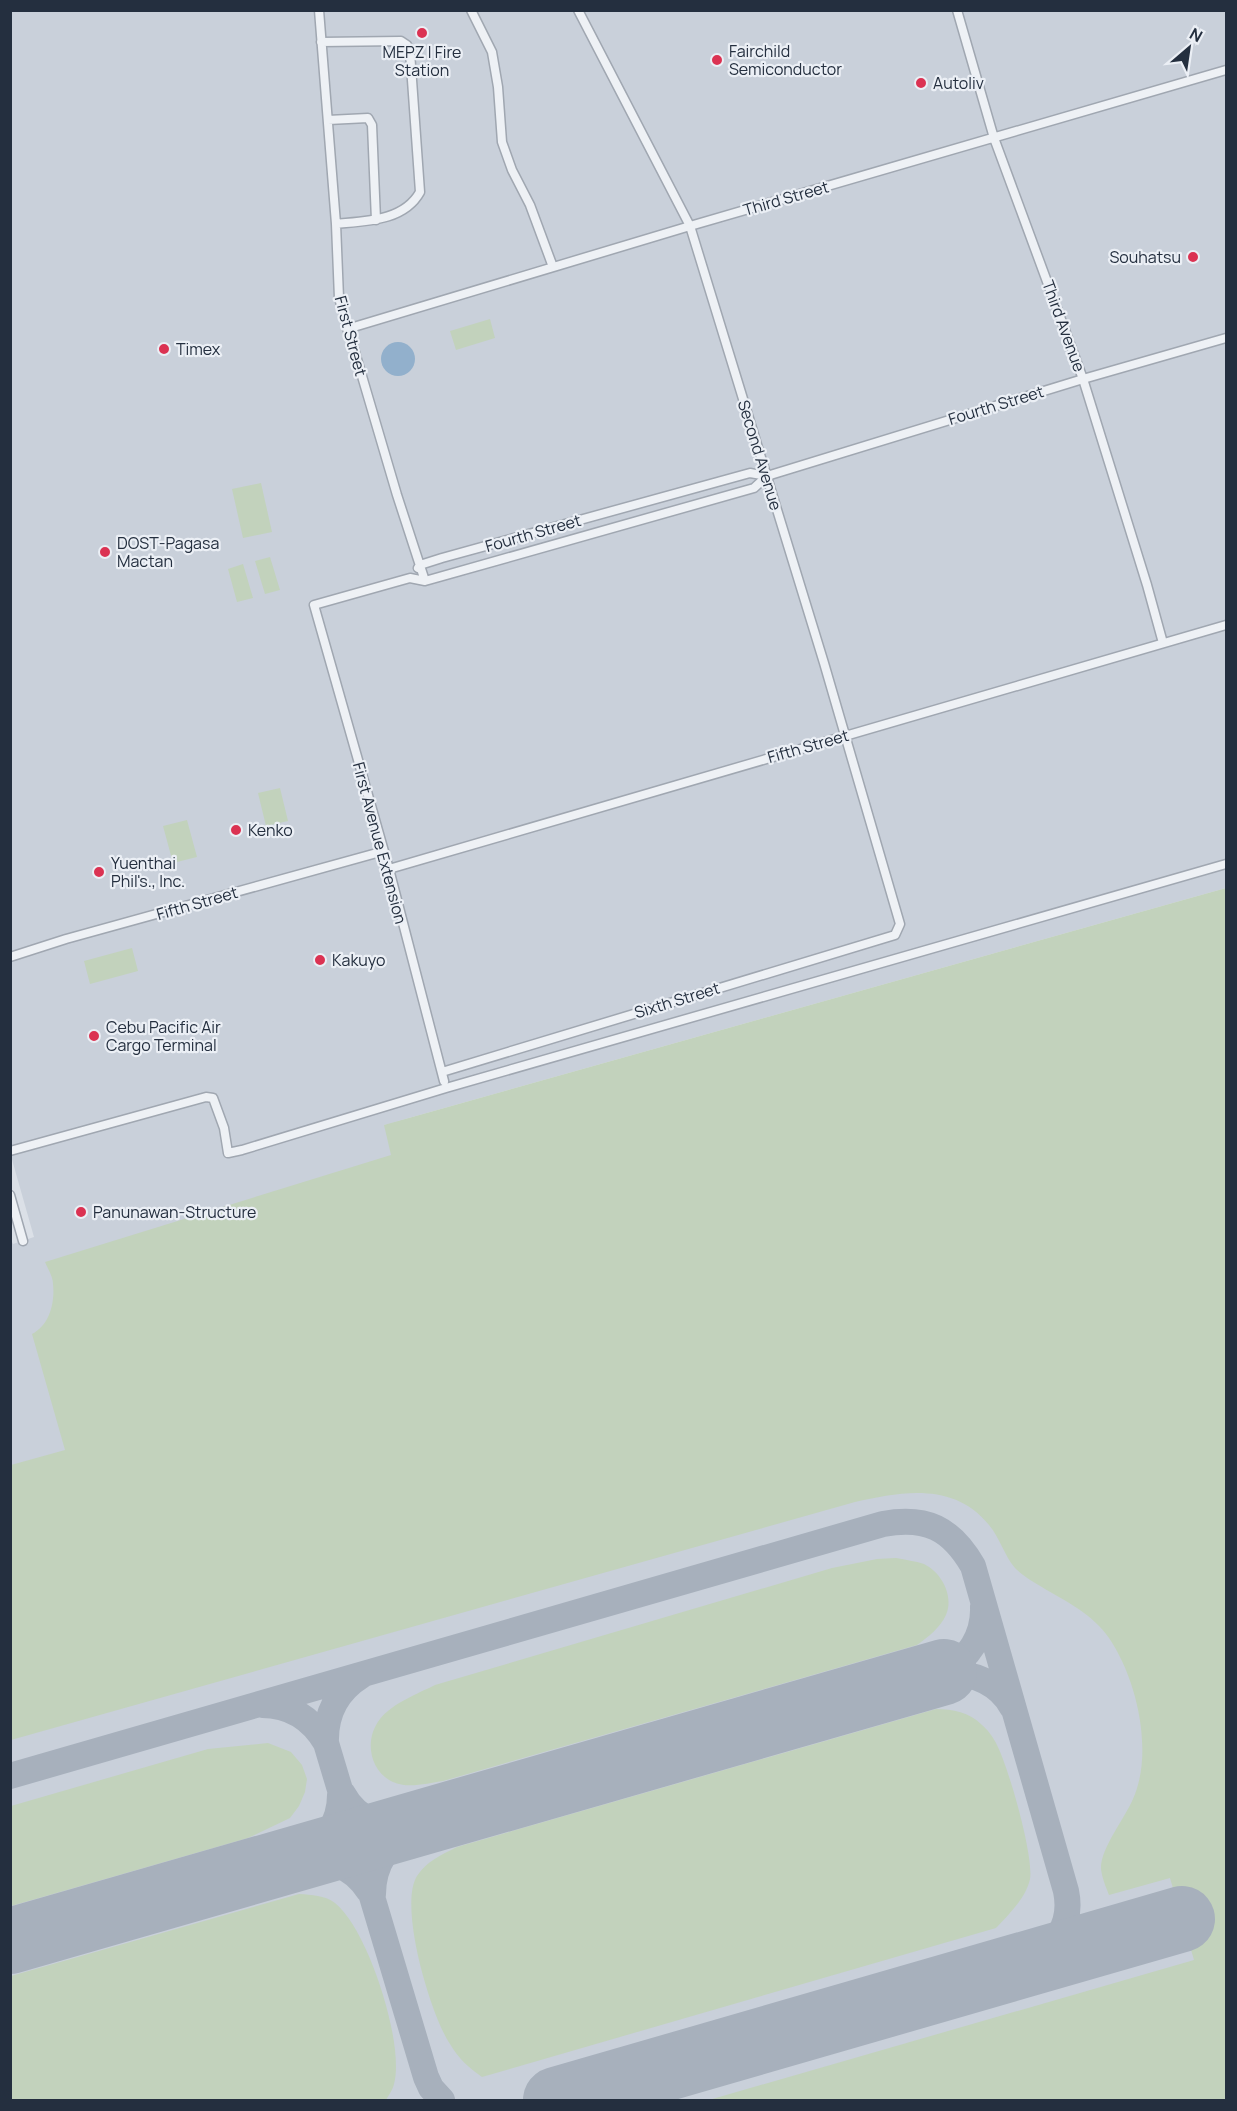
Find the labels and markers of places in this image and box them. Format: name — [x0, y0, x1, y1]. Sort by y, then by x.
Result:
marker: MEPZ I Fire Station — [415, 26, 429, 40]
place label: Fairchild Semiconductor — [729, 40, 842, 80]
place label: MEPZ I Fire Station — [383, 41, 461, 81]
marker: Fairchild Semiconductor — [710, 53, 724, 67]
place label: Autoliv — [933, 72, 984, 94]
marker: Autoliv — [914, 76, 928, 90]
place label: Souhatsu — [1109, 246, 1181, 268]
marker: Souhatsu — [1186, 250, 1200, 264]
place label: Timex — [176, 338, 221, 360]
marker: Timex — [157, 342, 171, 356]
place label: DOST-Pagasa Mactan — [117, 532, 219, 572]
marker: DOST-Pagasa Mactan — [98, 545, 112, 559]
place label: Kenko — [248, 819, 293, 841]
marker: Kenko — [229, 823, 243, 837]
place label: Yuenthai Phil's., Inc. — [111, 852, 185, 892]
marker: Yuenthai Phil's., Inc. — [92, 865, 106, 879]
place label: Kakuyo — [332, 949, 385, 971]
marker: Kakuyo — [313, 953, 327, 967]
place label: Cebu Pacific Air Cargo Terminal — [106, 1016, 221, 1056]
marker: Cebu Pacific Air Cargo Terminal — [87, 1029, 101, 1043]
place label: Panunawan-Structure — [93, 1201, 256, 1223]
marker: Panunawan-Structure — [74, 1205, 88, 1219]

